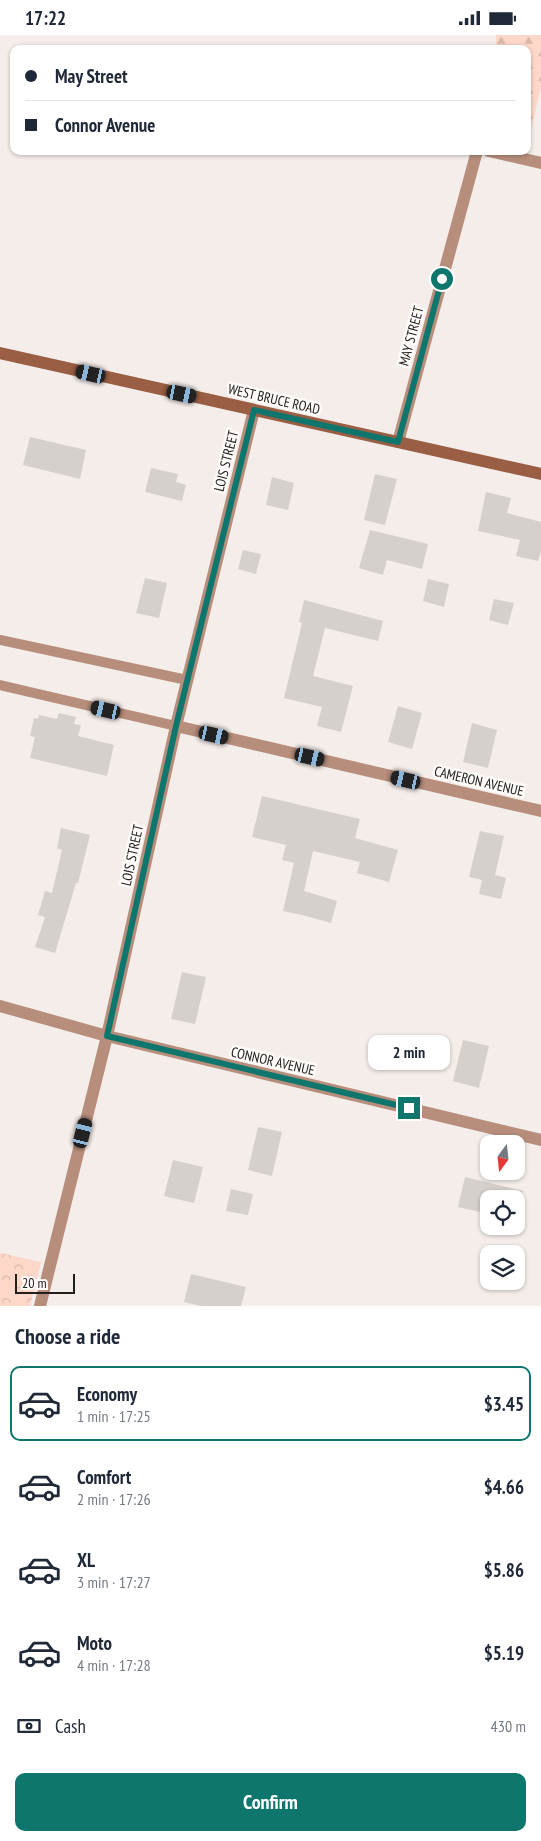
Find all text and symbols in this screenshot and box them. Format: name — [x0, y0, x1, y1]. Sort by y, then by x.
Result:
text: 17:22 — [25, 6, 66, 30]
text: May Street — [55, 64, 128, 88]
text: Connor Avenue — [55, 113, 155, 137]
route start — [431, 268, 453, 290]
street label: MAY STREET — [394, 303, 428, 368]
car — [74, 363, 107, 385]
street label: WEST BRUCE ROAD — [226, 380, 322, 418]
car — [165, 384, 198, 404]
street label: LOIS STREET — [210, 428, 242, 493]
car — [89, 699, 122, 721]
car — [197, 724, 230, 746]
car — [293, 746, 326, 768]
street label: CAMERON AVENUE — [433, 762, 525, 800]
car — [389, 769, 422, 791]
street label: LOIS STREET — [117, 822, 147, 887]
callout: 2 min — [368, 1035, 450, 1071]
text: 2 min — [393, 1042, 425, 1062]
street label: CONNOR AVENUE — [229, 1043, 317, 1079]
route end — [398, 1097, 420, 1119]
car — [72, 1117, 93, 1149]
north arrow — [480, 1135, 525, 1180]
map controls — [480, 1135, 525, 1290]
button: locate — [480, 1190, 525, 1235]
button: layers — [480, 1245, 525, 1290]
scale bar — [15, 1271, 75, 1294]
text: 20 m — [22, 1274, 47, 1292]
text: Choose a ride — [15, 1322, 120, 1350]
icon: car — [17, 1381, 62, 1426]
text: Economy — [77, 1382, 137, 1406]
text: $3.45 — [484, 1392, 524, 1416]
text: 1 min · 17:25 — [77, 1406, 151, 1426]
icon: car — [17, 1464, 62, 1509]
text: Comfort — [77, 1465, 131, 1489]
text: $4.66 — [484, 1475, 524, 1499]
text: 2 min · 17:26 — [77, 1489, 151, 1509]
icon: car — [17, 1547, 62, 1592]
text: XL — [77, 1548, 95, 1572]
text: $5.86 — [484, 1558, 524, 1582]
text: 3 min · 17:27 — [77, 1572, 151, 1592]
icon: car — [17, 1630, 62, 1675]
text: Moto — [77, 1631, 112, 1655]
text: $5.19 — [484, 1641, 524, 1665]
text: 4 min · 17:28 — [77, 1655, 151, 1675]
icon: cash — [15, 1712, 43, 1740]
text: Cash — [55, 1714, 86, 1738]
text: 430 m — [491, 1716, 526, 1736]
button: Confirm — [15, 1773, 526, 1831]

